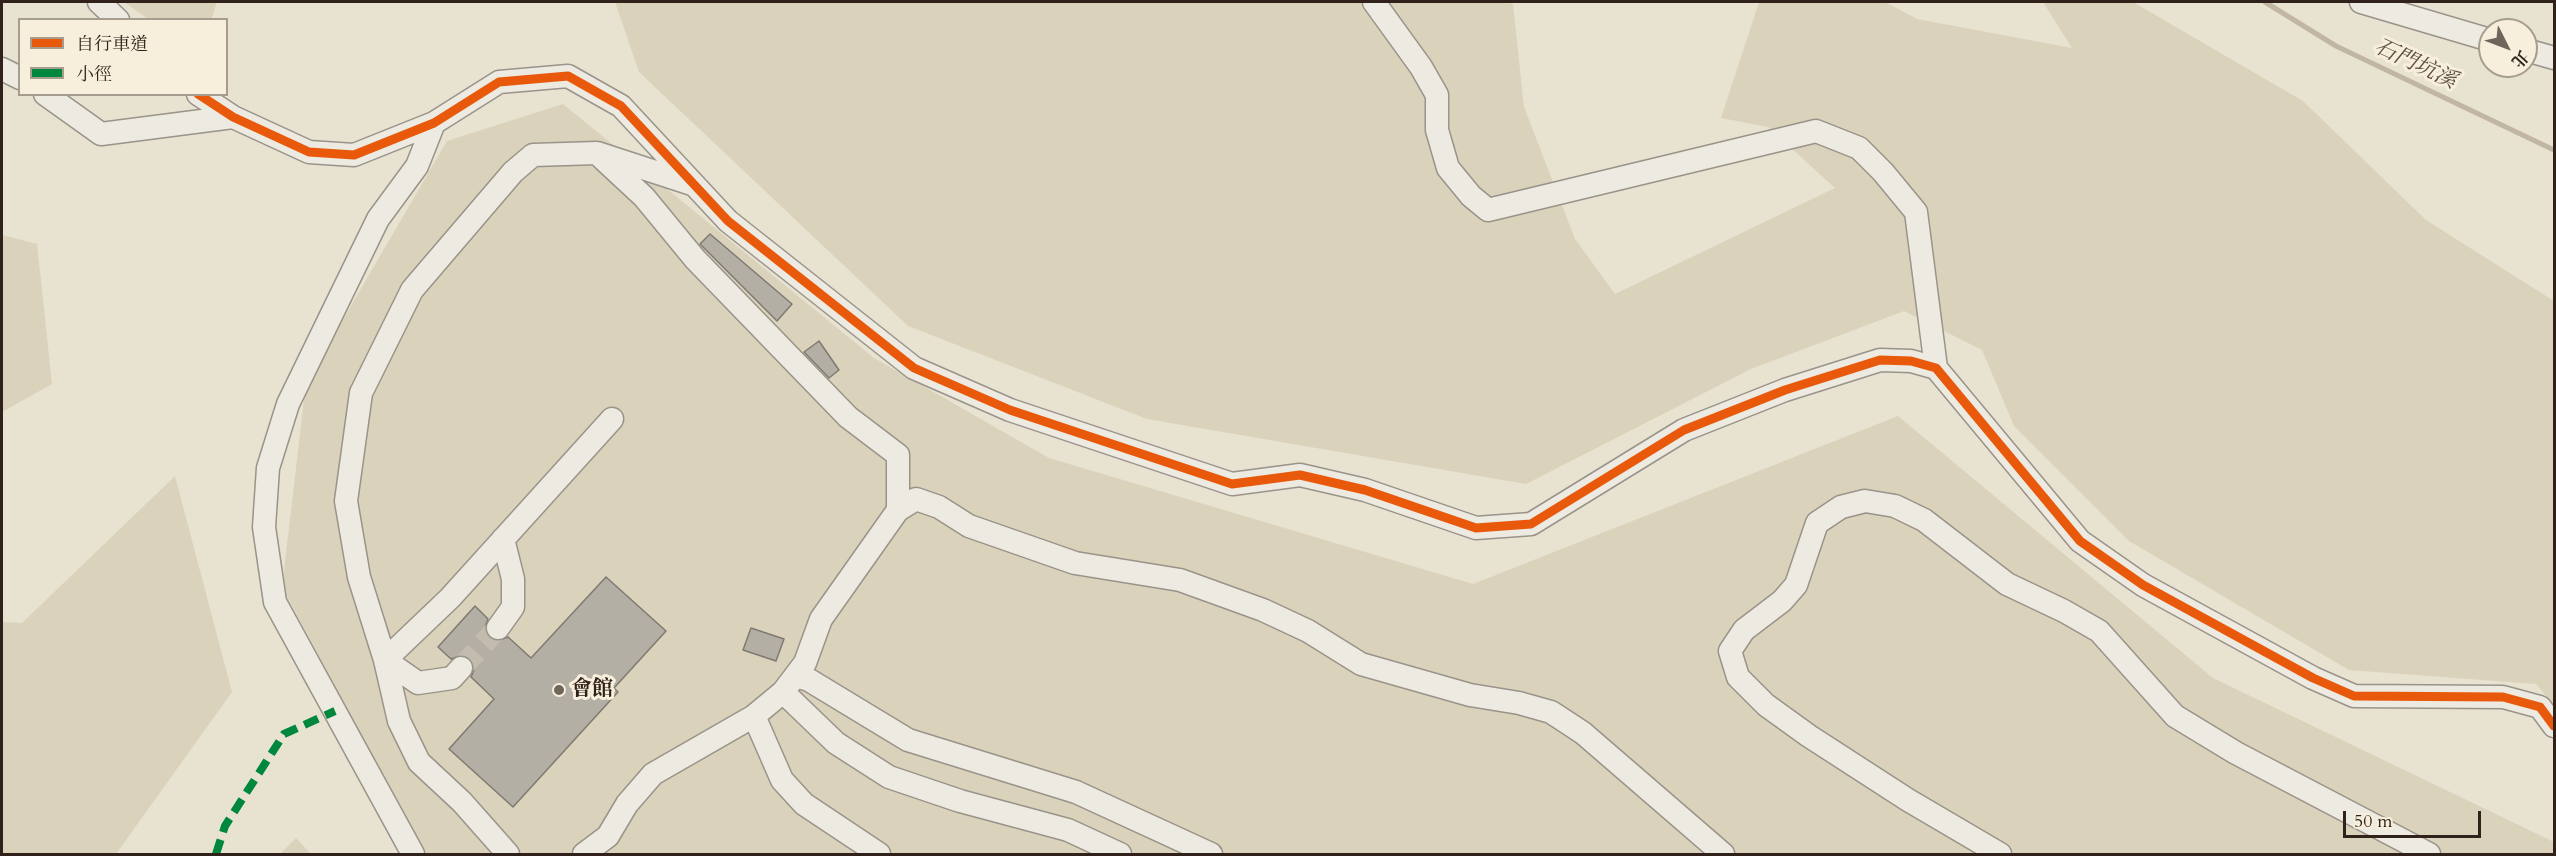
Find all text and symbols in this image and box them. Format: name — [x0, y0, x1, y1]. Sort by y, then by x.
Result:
legend — [18, 18, 228, 96]
north arrow — [2478, 18, 2538, 78]
text: 自行車道 — [76, 32, 148, 57]
water label: 石門坑溪 — [2370, 34, 2460, 96]
text: 北 — [2506, 45, 2533, 72]
text: 小徑 — [76, 62, 112, 87]
place label: 會館 — [571, 677, 613, 703]
marker: 會館 — [552, 683, 566, 697]
scale bar — [2346, 799, 2484, 837]
text: 50 m — [2354, 809, 2393, 834]

